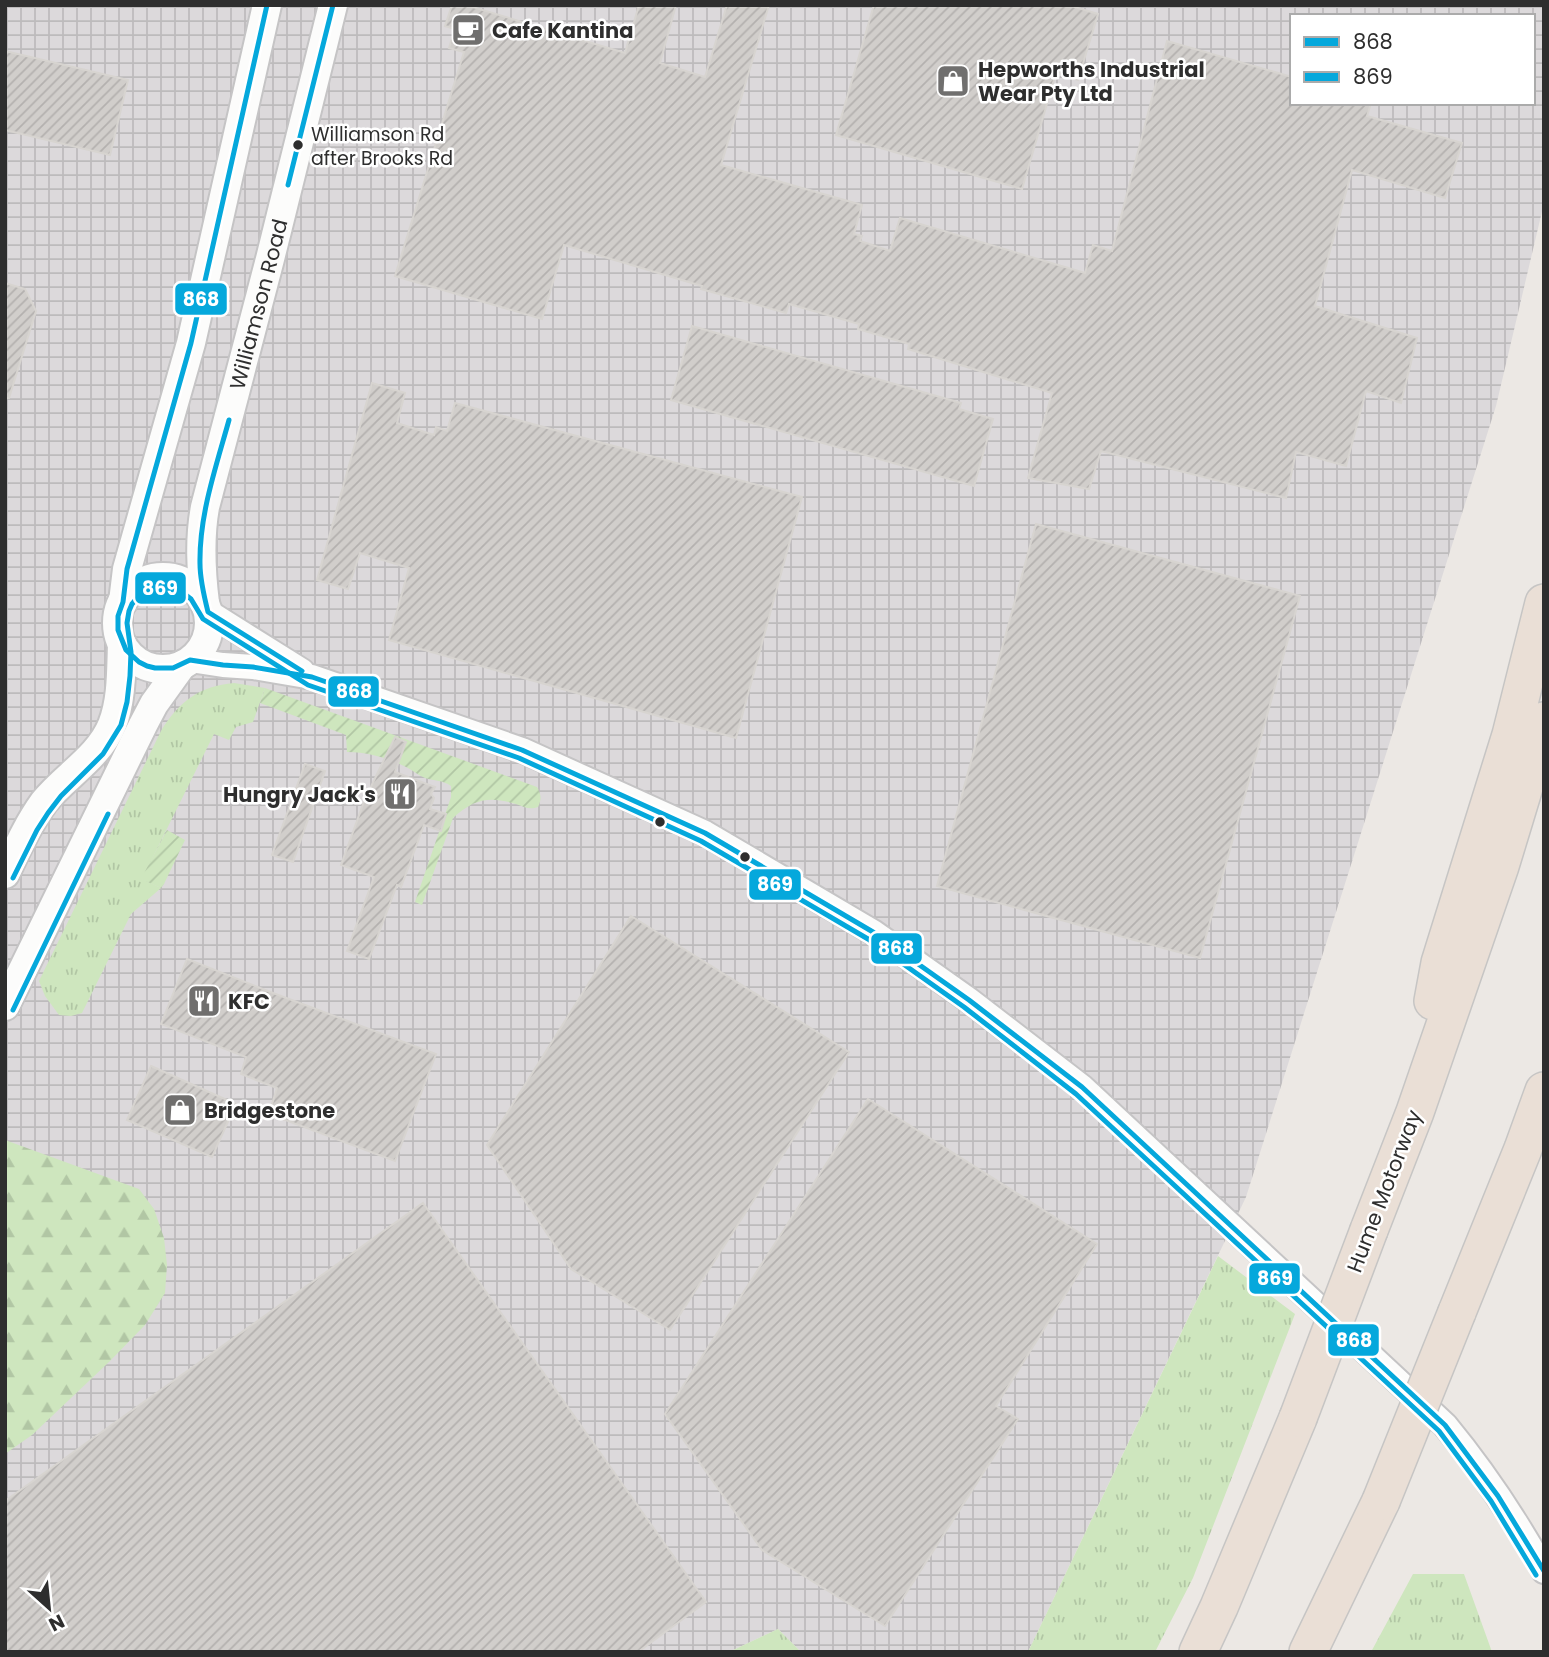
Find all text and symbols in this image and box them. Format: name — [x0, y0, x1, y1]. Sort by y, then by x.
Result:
cafe icon: Cafe Kantina — [449, 11, 487, 49]
legend — [1290, 14, 1535, 105]
place label: Cafe Kantina — [492, 16, 633, 45]
text: 868 — [1353, 27, 1393, 56]
place label: Hepworths Industrial Wear Pty Ltd — [978, 55, 1205, 108]
shop icon: Hepworths Industrial Wear Pty Ltd — [934, 62, 972, 100]
text: 869 — [1353, 62, 1393, 91]
place label: Williamson Rd after Brooks Rd — [311, 121, 453, 172]
marker: Williamson Rd after Brooks Rd — [291, 138, 305, 152]
street label: Williamson Road — [222, 216, 294, 393]
line badge: 868 — [174, 282, 228, 316]
text: 868 — [183, 286, 219, 313]
line badge: 869 — [134, 571, 187, 605]
text: 869 — [142, 575, 178, 602]
line badge: 868 — [327, 675, 380, 708]
text: 868 — [336, 678, 372, 705]
restaurant icon: Hungry Jack's — [381, 775, 419, 813]
place label: Hungry Jack's — [223, 780, 376, 809]
unlabelled marker — [653, 815, 667, 829]
unlabelled marker — [738, 850, 752, 864]
line badge: 869 — [748, 868, 802, 901]
text: 869 — [757, 871, 793, 898]
line badge: 868 — [870, 932, 923, 965]
text: 868 — [878, 935, 914, 962]
restaurant icon: KFC — [185, 982, 223, 1020]
place label: KFC — [228, 987, 270, 1016]
shop icon: Bridgestone — [161, 1091, 199, 1129]
place label: Bridgestone — [204, 1096, 335, 1125]
street label: Hume Motorway — [1340, 1105, 1428, 1276]
line badge: 869 — [1248, 1262, 1301, 1295]
text: 869 — [1257, 1265, 1293, 1292]
line badge: 868 — [1327, 1323, 1380, 1357]
text: 868 — [1336, 1327, 1372, 1354]
north arrow — [14, 1573, 84, 1643]
text: N — [44, 1607, 69, 1638]

